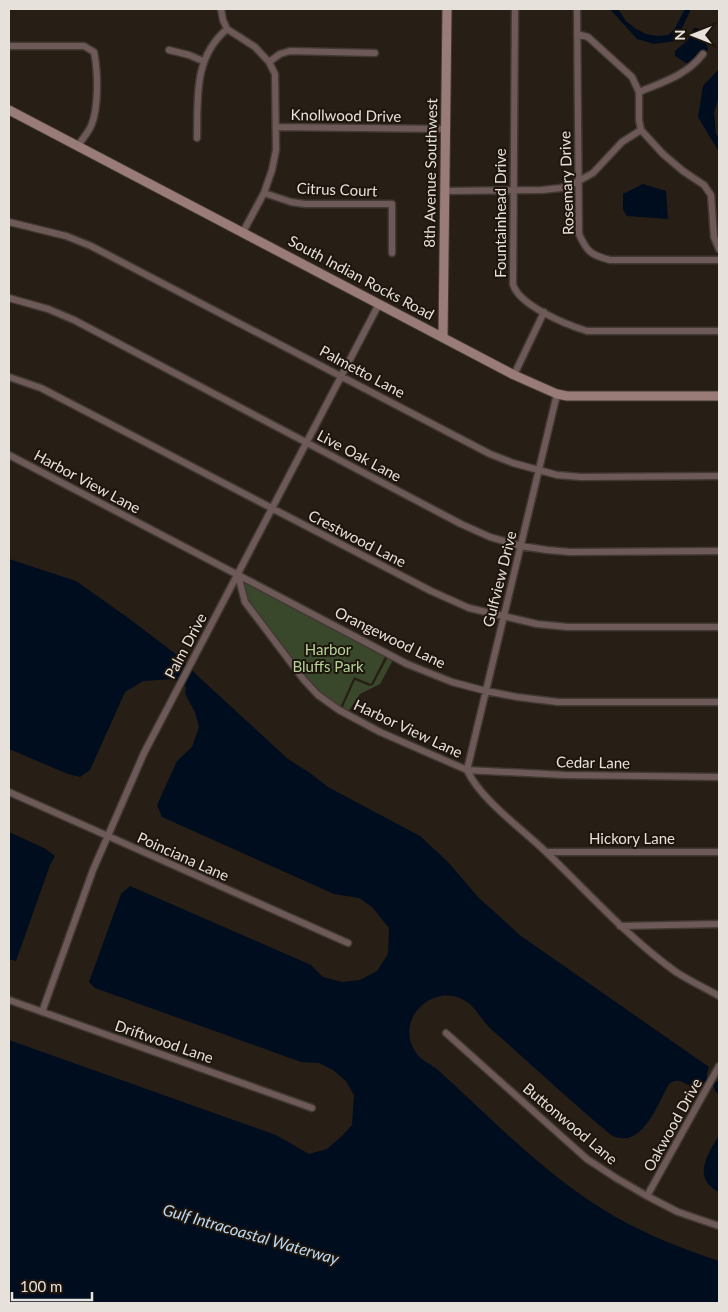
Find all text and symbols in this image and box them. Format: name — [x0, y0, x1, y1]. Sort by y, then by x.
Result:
north arrow — [668, 10, 718, 60]
text: N — [671, 30, 688, 40]
street label: 8th Avenue Southwest — [420, 98, 440, 248]
street label: Knollwood Drive — [291, 105, 402, 125]
street label: Rosemary Drive — [555, 131, 577, 235]
street label: Fountainhead Drive — [491, 148, 509, 278]
street label: Citrus Court — [296, 179, 378, 199]
street label: South Indian Rocks Road — [286, 231, 437, 323]
street label: Palmetto Lane — [317, 341, 408, 401]
street label: Live Oak Lane — [314, 425, 405, 485]
street label: Harbor View Lane — [31, 446, 144, 517]
street label: Crestwood Lane — [306, 506, 409, 571]
street label: Gulfview Drive — [478, 529, 520, 629]
street label: Orangewood Lane — [332, 603, 449, 672]
street label: Palm Drive — [160, 610, 210, 681]
park label: Harbor Bluffs Park — [292, 640, 364, 675]
street label: Harbor View Lane — [351, 695, 466, 761]
street label: Cedar Lane — [556, 752, 630, 772]
street label: Poinciana Lane — [135, 828, 232, 884]
street label: Hickory Lane — [589, 829, 675, 847]
street label: Driftwood Lane — [113, 1016, 216, 1066]
street label: Oakwood Drive — [639, 1075, 705, 1174]
street label: Buttonwood Lane — [520, 1079, 621, 1168]
water label: Gulf Intracoastal Waterway — [161, 1199, 342, 1268]
scale bar — [12, 1270, 92, 1302]
text: 100 m — [20, 1277, 62, 1295]

